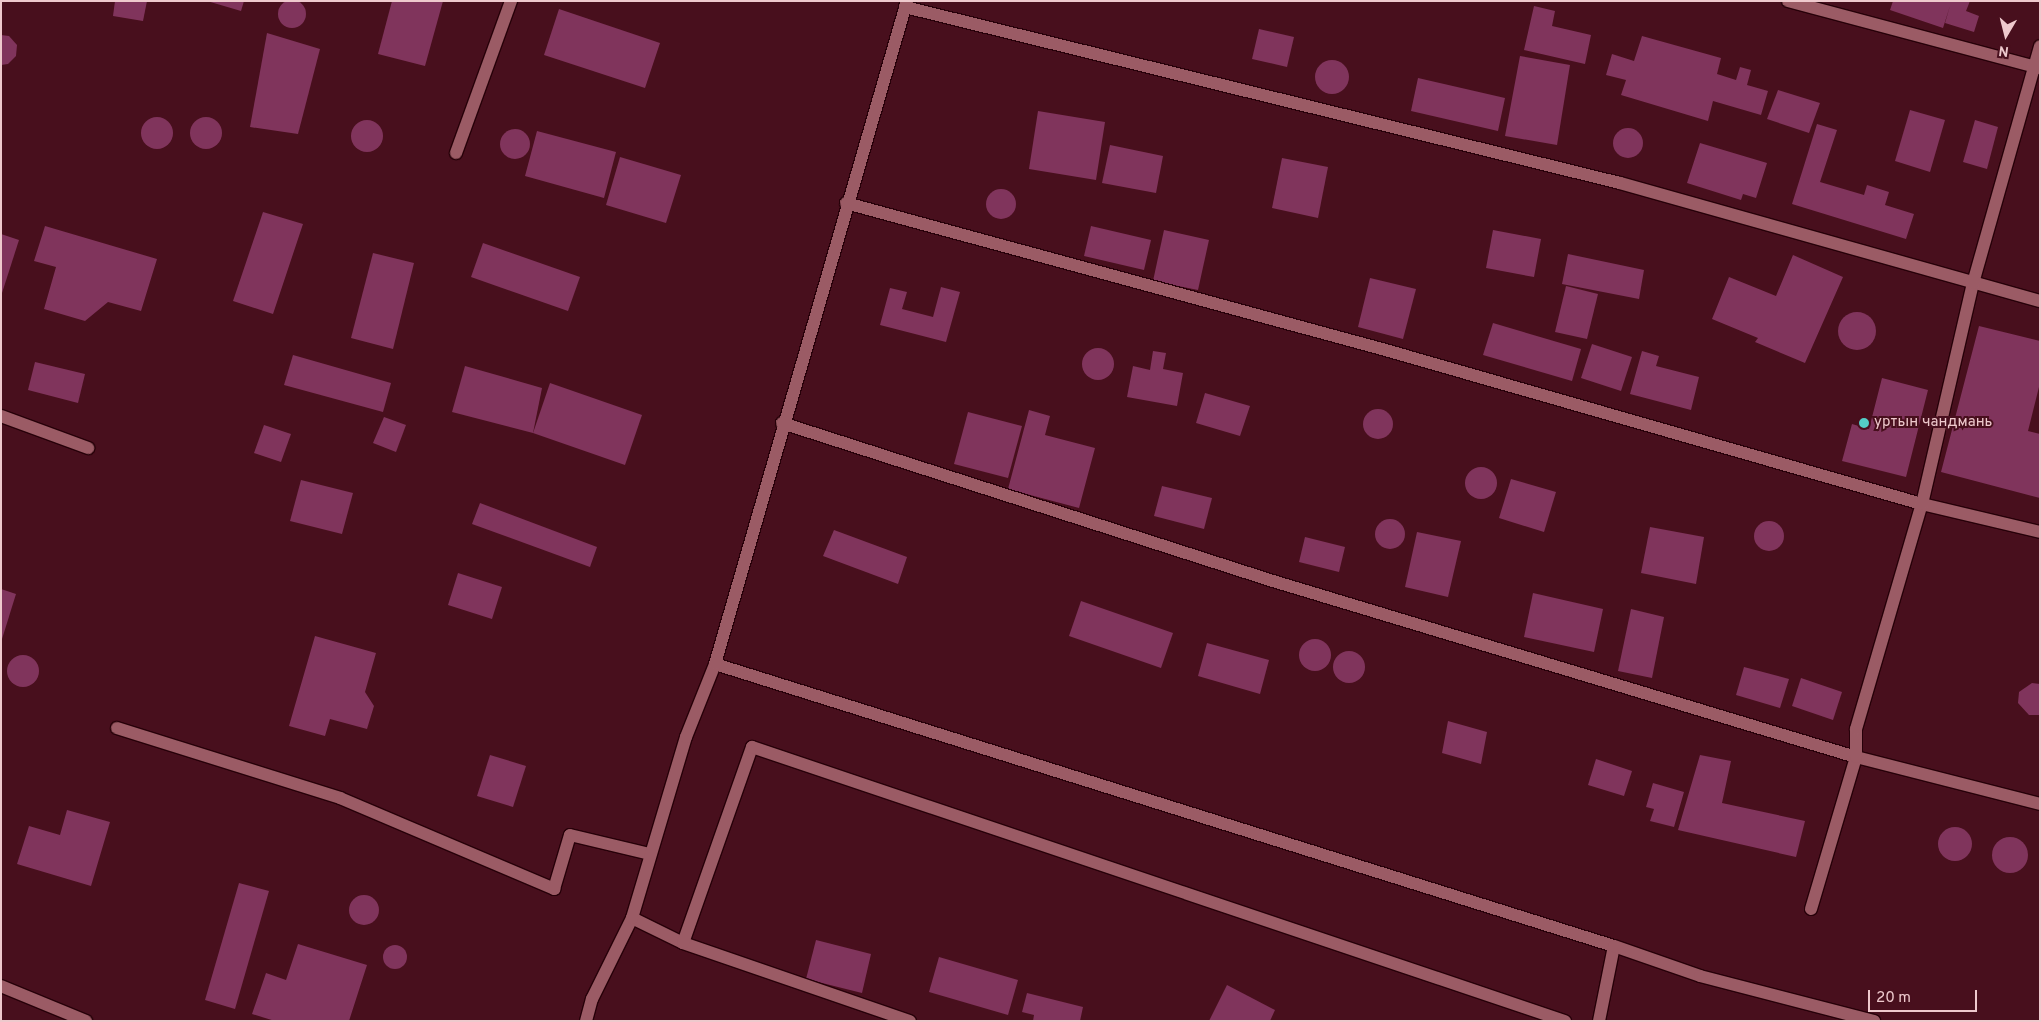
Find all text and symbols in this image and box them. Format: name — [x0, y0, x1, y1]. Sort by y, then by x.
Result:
north arrow — [1981, 10, 2031, 60]
text: N — [1998, 41, 2010, 59]
place label: уртын чандмань — [1874, 414, 1992, 432]
marker: уртын чандмань — [1858, 417, 1870, 429]
scale bar — [1871, 980, 1980, 1012]
text: 20 m — [1876, 989, 1911, 1008]

